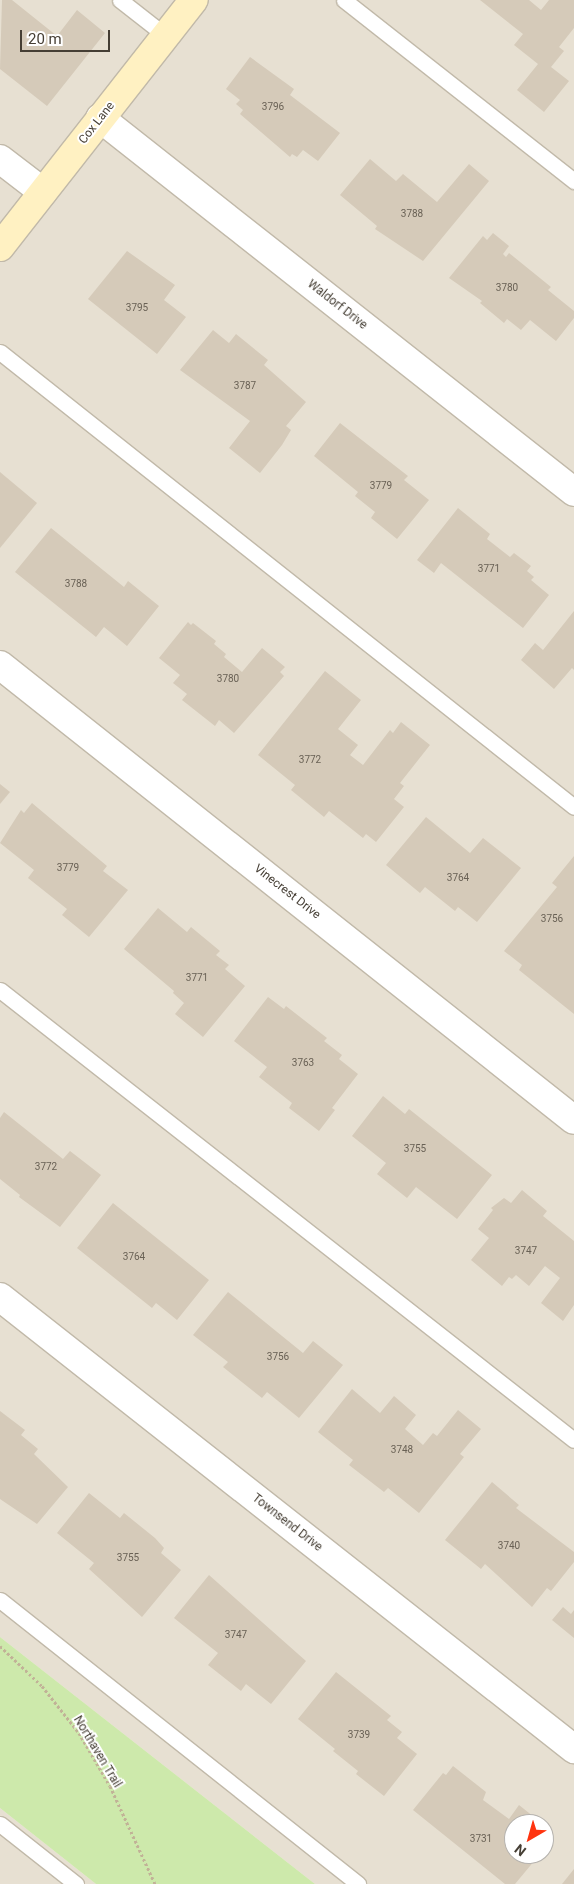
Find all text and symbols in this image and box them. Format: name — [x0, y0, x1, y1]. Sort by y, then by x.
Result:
scale bar — [22, 20, 112, 52]
text: 20 m — [28, 30, 62, 48]
street label: Cox Lane — [76, 99, 118, 147]
house number: 3796 — [262, 101, 284, 113]
house number: 3788 — [401, 208, 423, 220]
street label: Waldorf Drive — [304, 277, 370, 333]
house number: 3780 — [496, 282, 518, 294]
house number: 3795 — [126, 302, 148, 314]
house number: 3787 — [234, 380, 256, 392]
house number: 3779 — [370, 480, 392, 492]
house number: 3771 — [478, 563, 500, 575]
house number: 3788 — [65, 578, 87, 590]
house number: 3780 — [217, 673, 239, 685]
house number: 3772 — [299, 754, 321, 766]
house number: 3779 — [57, 862, 79, 874]
street label: Vinecrest Drive — [251, 862, 323, 922]
house number: 3764 — [447, 872, 469, 884]
house number: 3756 — [541, 913, 563, 925]
house number: 3771 — [186, 972, 208, 984]
house number: 3763 — [292, 1057, 314, 1069]
house number: 3755 — [404, 1143, 426, 1155]
house number: 3772 — [35, 1161, 57, 1173]
house number: 3747 — [515, 1245, 537, 1257]
house number: 3764 — [123, 1251, 145, 1263]
house number: 3756 — [267, 1351, 289, 1363]
house number: 3748 — [391, 1444, 413, 1456]
street label: Townsend Drive — [249, 1491, 325, 1555]
house number: 3740 — [498, 1540, 520, 1552]
house number: 3755 — [117, 1552, 139, 1564]
house number: 3747 — [225, 1629, 247, 1641]
street label: Northaven Trail — [70, 1713, 124, 1791]
house number: 3739 — [348, 1729, 370, 1741]
north arrow — [504, 1814, 554, 1864]
house number: 3731 — [470, 1833, 492, 1845]
text: N — [512, 1841, 529, 1859]

